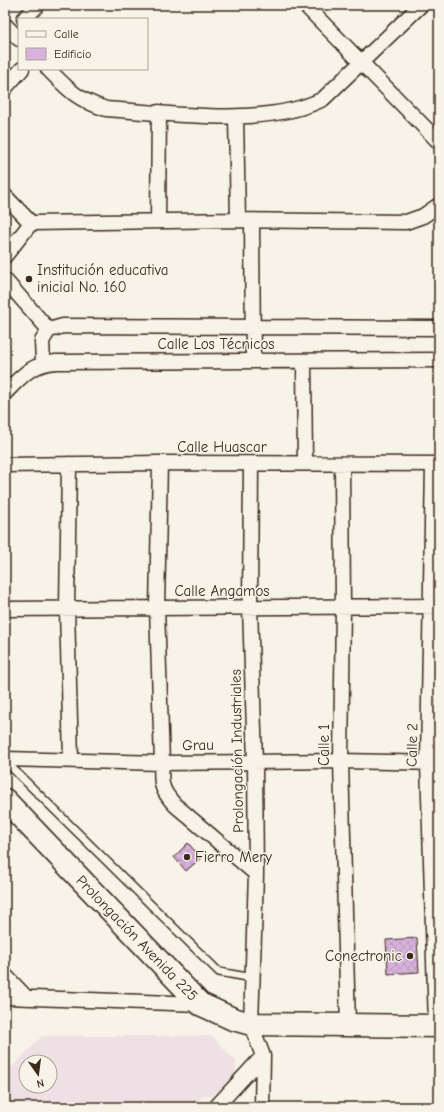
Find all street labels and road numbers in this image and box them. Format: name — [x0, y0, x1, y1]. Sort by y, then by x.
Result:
street label: Calle Los Técnicos — [157, 335, 275, 353]
street label: Calle Huascar — [177, 438, 267, 456]
street label: Calle Angamos — [174, 582, 270, 600]
street label: Prolongación Industriales — [227, 669, 247, 833]
street label: Calle 2 — [403, 723, 421, 767]
street label: Calle 1 — [315, 724, 333, 766]
street label: Grau — [182, 736, 214, 754]
street label: Prolongación Avenida 225 — [72, 871, 202, 1005]

